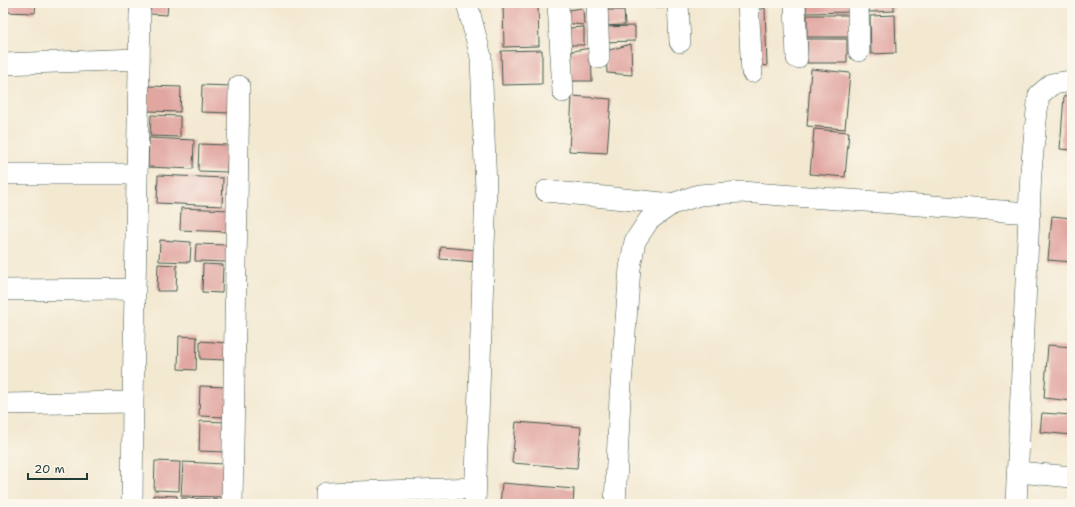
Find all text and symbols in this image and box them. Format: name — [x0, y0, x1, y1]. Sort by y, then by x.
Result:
scale bar — [28, 455, 87, 481]
text: 20 m — [34, 461, 65, 477]

